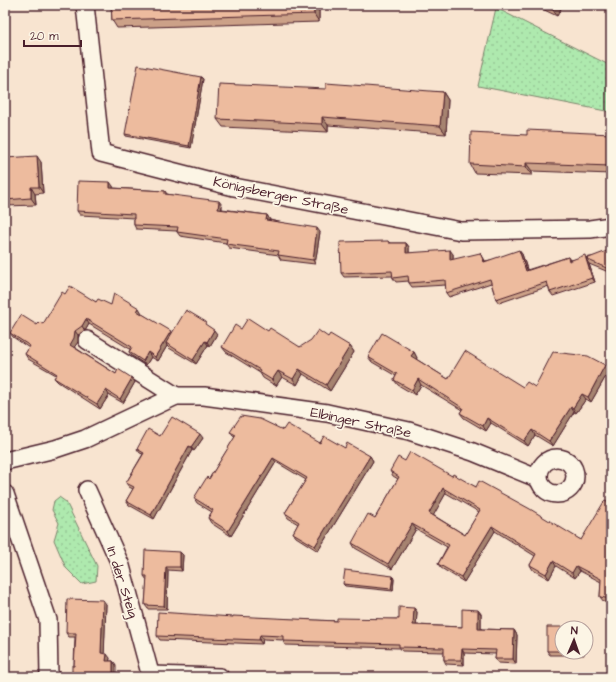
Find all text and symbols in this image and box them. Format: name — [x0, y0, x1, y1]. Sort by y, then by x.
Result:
scale bar — [24, 22, 81, 48]
text: 20 m — [30, 28, 59, 45]
street label: Königsberger Straße — [211, 172, 351, 220]
street label: Elbinger Straße — [309, 403, 413, 444]
street label: In der Steig — [101, 544, 143, 621]
north arrow — [554, 620, 594, 660]
text: N — [571, 623, 578, 638]

